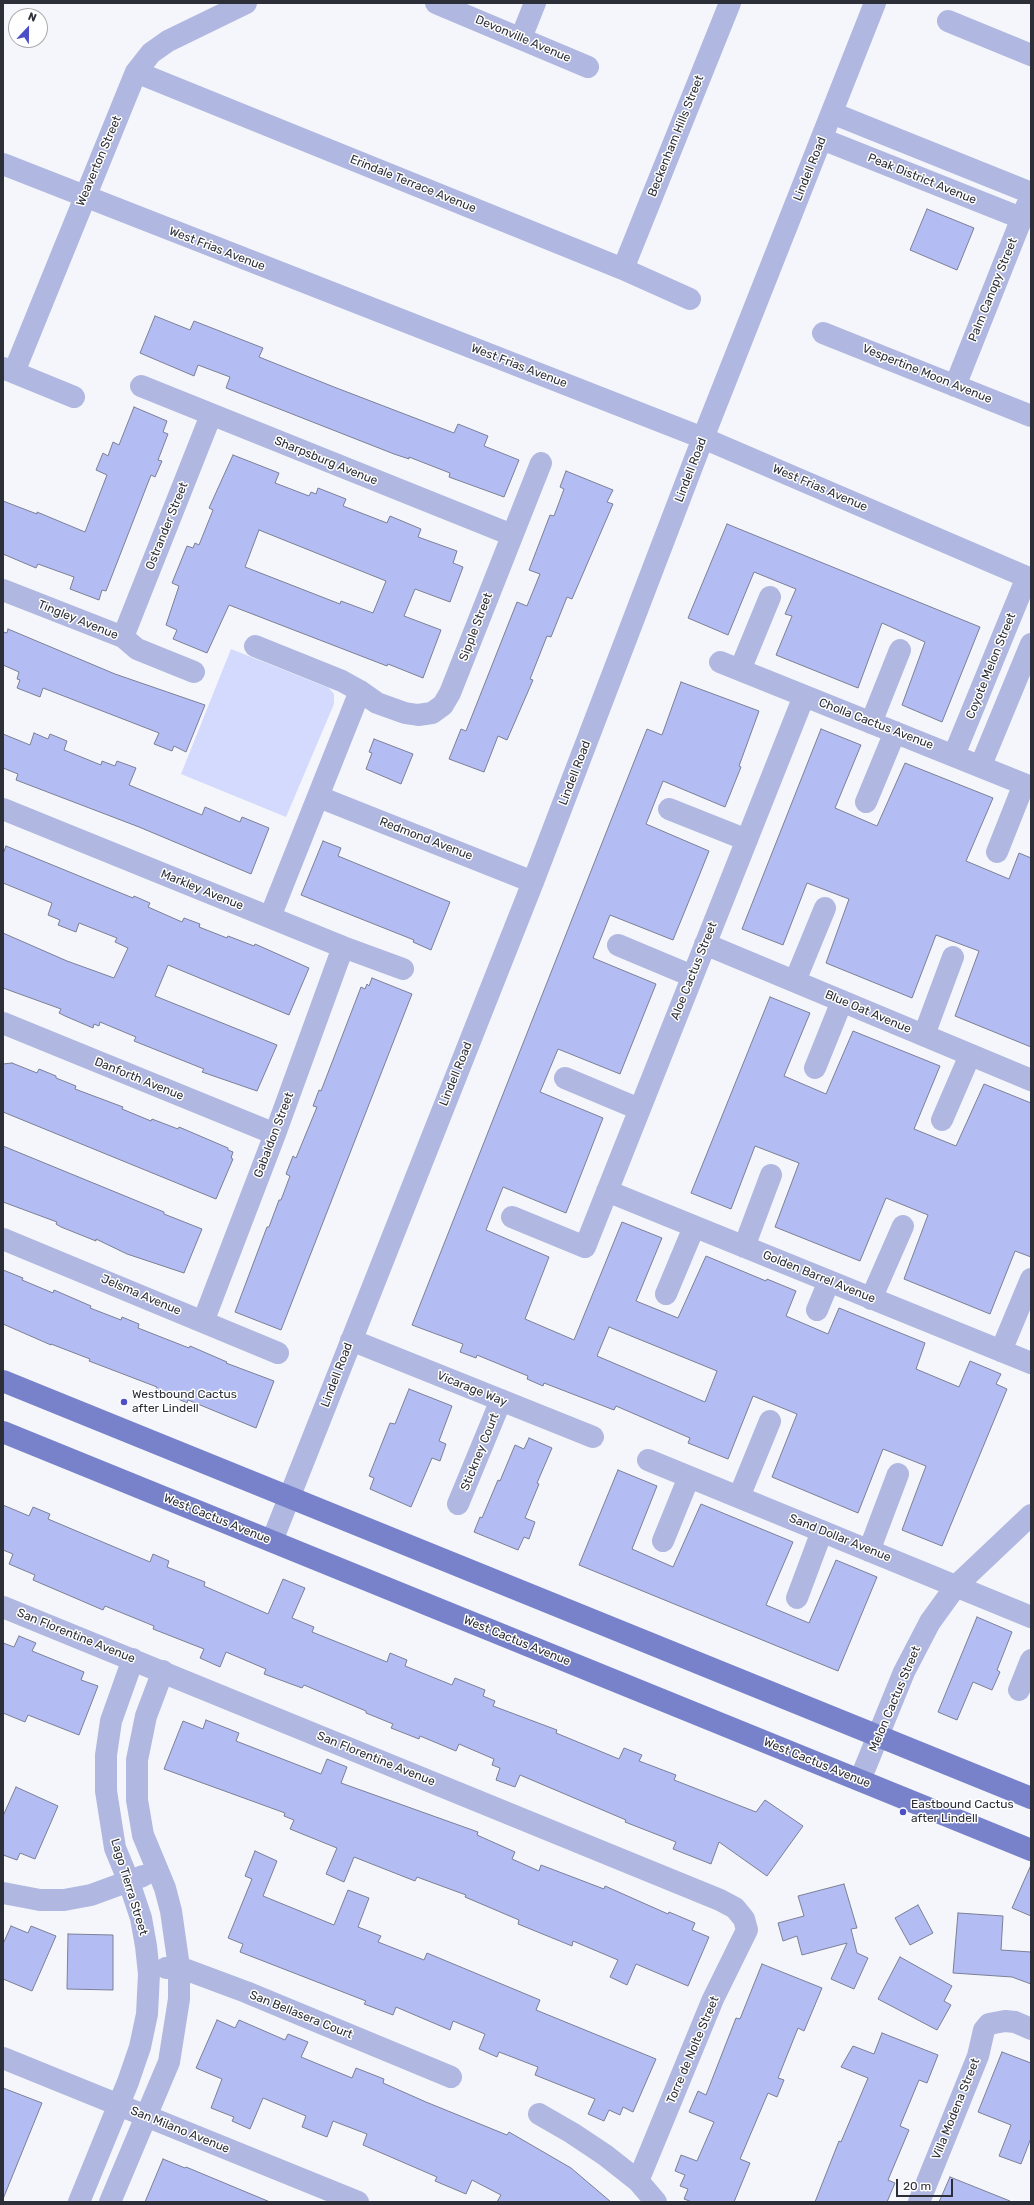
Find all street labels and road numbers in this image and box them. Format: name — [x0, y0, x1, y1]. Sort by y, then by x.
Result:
street label: Devonville Avenue — [473, 12, 573, 66]
street label: Beckenham Hills Street — [645, 73, 707, 199]
street label: Weaverton Street — [73, 114, 125, 208]
street label: Lindell Road — [791, 135, 829, 203]
street label: Peak District Avenue — [866, 151, 978, 207]
street label: Erindale Terrace Avenue — [348, 152, 478, 216]
street label: West Frias Avenue — [167, 224, 267, 274]
street label: Palm Canopy Street — [966, 236, 1020, 344]
street label: West Frias Avenue — [469, 341, 569, 391]
street label: Vespertine Moon Avenue — [860, 341, 994, 407]
street label: Sharpsburg Avenue — [272, 434, 380, 488]
street label: Lindell Road — [672, 436, 710, 504]
street label: West Frias Avenue — [770, 461, 870, 515]
street label: Ostrander Street — [143, 480, 191, 572]
street label: Sipple Street — [456, 591, 496, 663]
street label: Tingley Avenue — [36, 597, 120, 643]
street label: Coyote Melon Street — [963, 611, 1019, 721]
street label: Cholla Cactus Avenue — [817, 695, 935, 753]
street label: Lindell Road — [556, 739, 594, 807]
street label: Redmond Avenue — [377, 815, 475, 863]
street label: Markley Avenue — [159, 867, 245, 913]
street label: Aloe Cactus Street — [668, 920, 720, 1022]
street label: Blue Oat Avenue — [823, 987, 913, 1037]
street label: Lindell Road — [437, 1040, 475, 1108]
street label: Danforth Avenue — [92, 1055, 186, 1103]
street label: Gabaldon Street — [251, 1090, 297, 1180]
street label: Golden Barrel Avenue — [761, 1248, 877, 1306]
street label: Jelsma Avenue — [99, 1272, 183, 1318]
street label: Lindell Road — [318, 1341, 356, 1409]
street label: Vicarage Way — [435, 1368, 509, 1410]
street label: Stickney Court — [458, 1411, 502, 1493]
street label: West Cactus Avenue — [161, 1491, 273, 1547]
street label: Sand Dollar Avenue — [787, 1511, 893, 1565]
street label: San Florentine Avenue — [15, 1606, 137, 1666]
street label: West Cactus Avenue — [461, 1613, 573, 1669]
street label: Melon Cactus Street — [866, 1644, 924, 1754]
street label: San Florentine Avenue — [315, 1729, 437, 1789]
street label: West Cactus Avenue — [761, 1735, 873, 1791]
street label: Lago Tierra Street — [107, 1837, 151, 1937]
street label: San Bellasera Court — [247, 1988, 355, 2042]
street label: Torre de Nolte Street — [664, 1994, 722, 2106]
street label: Villa Modena Street — [929, 2056, 983, 2162]
street label: San Milano Avenue — [128, 2104, 232, 2156]

